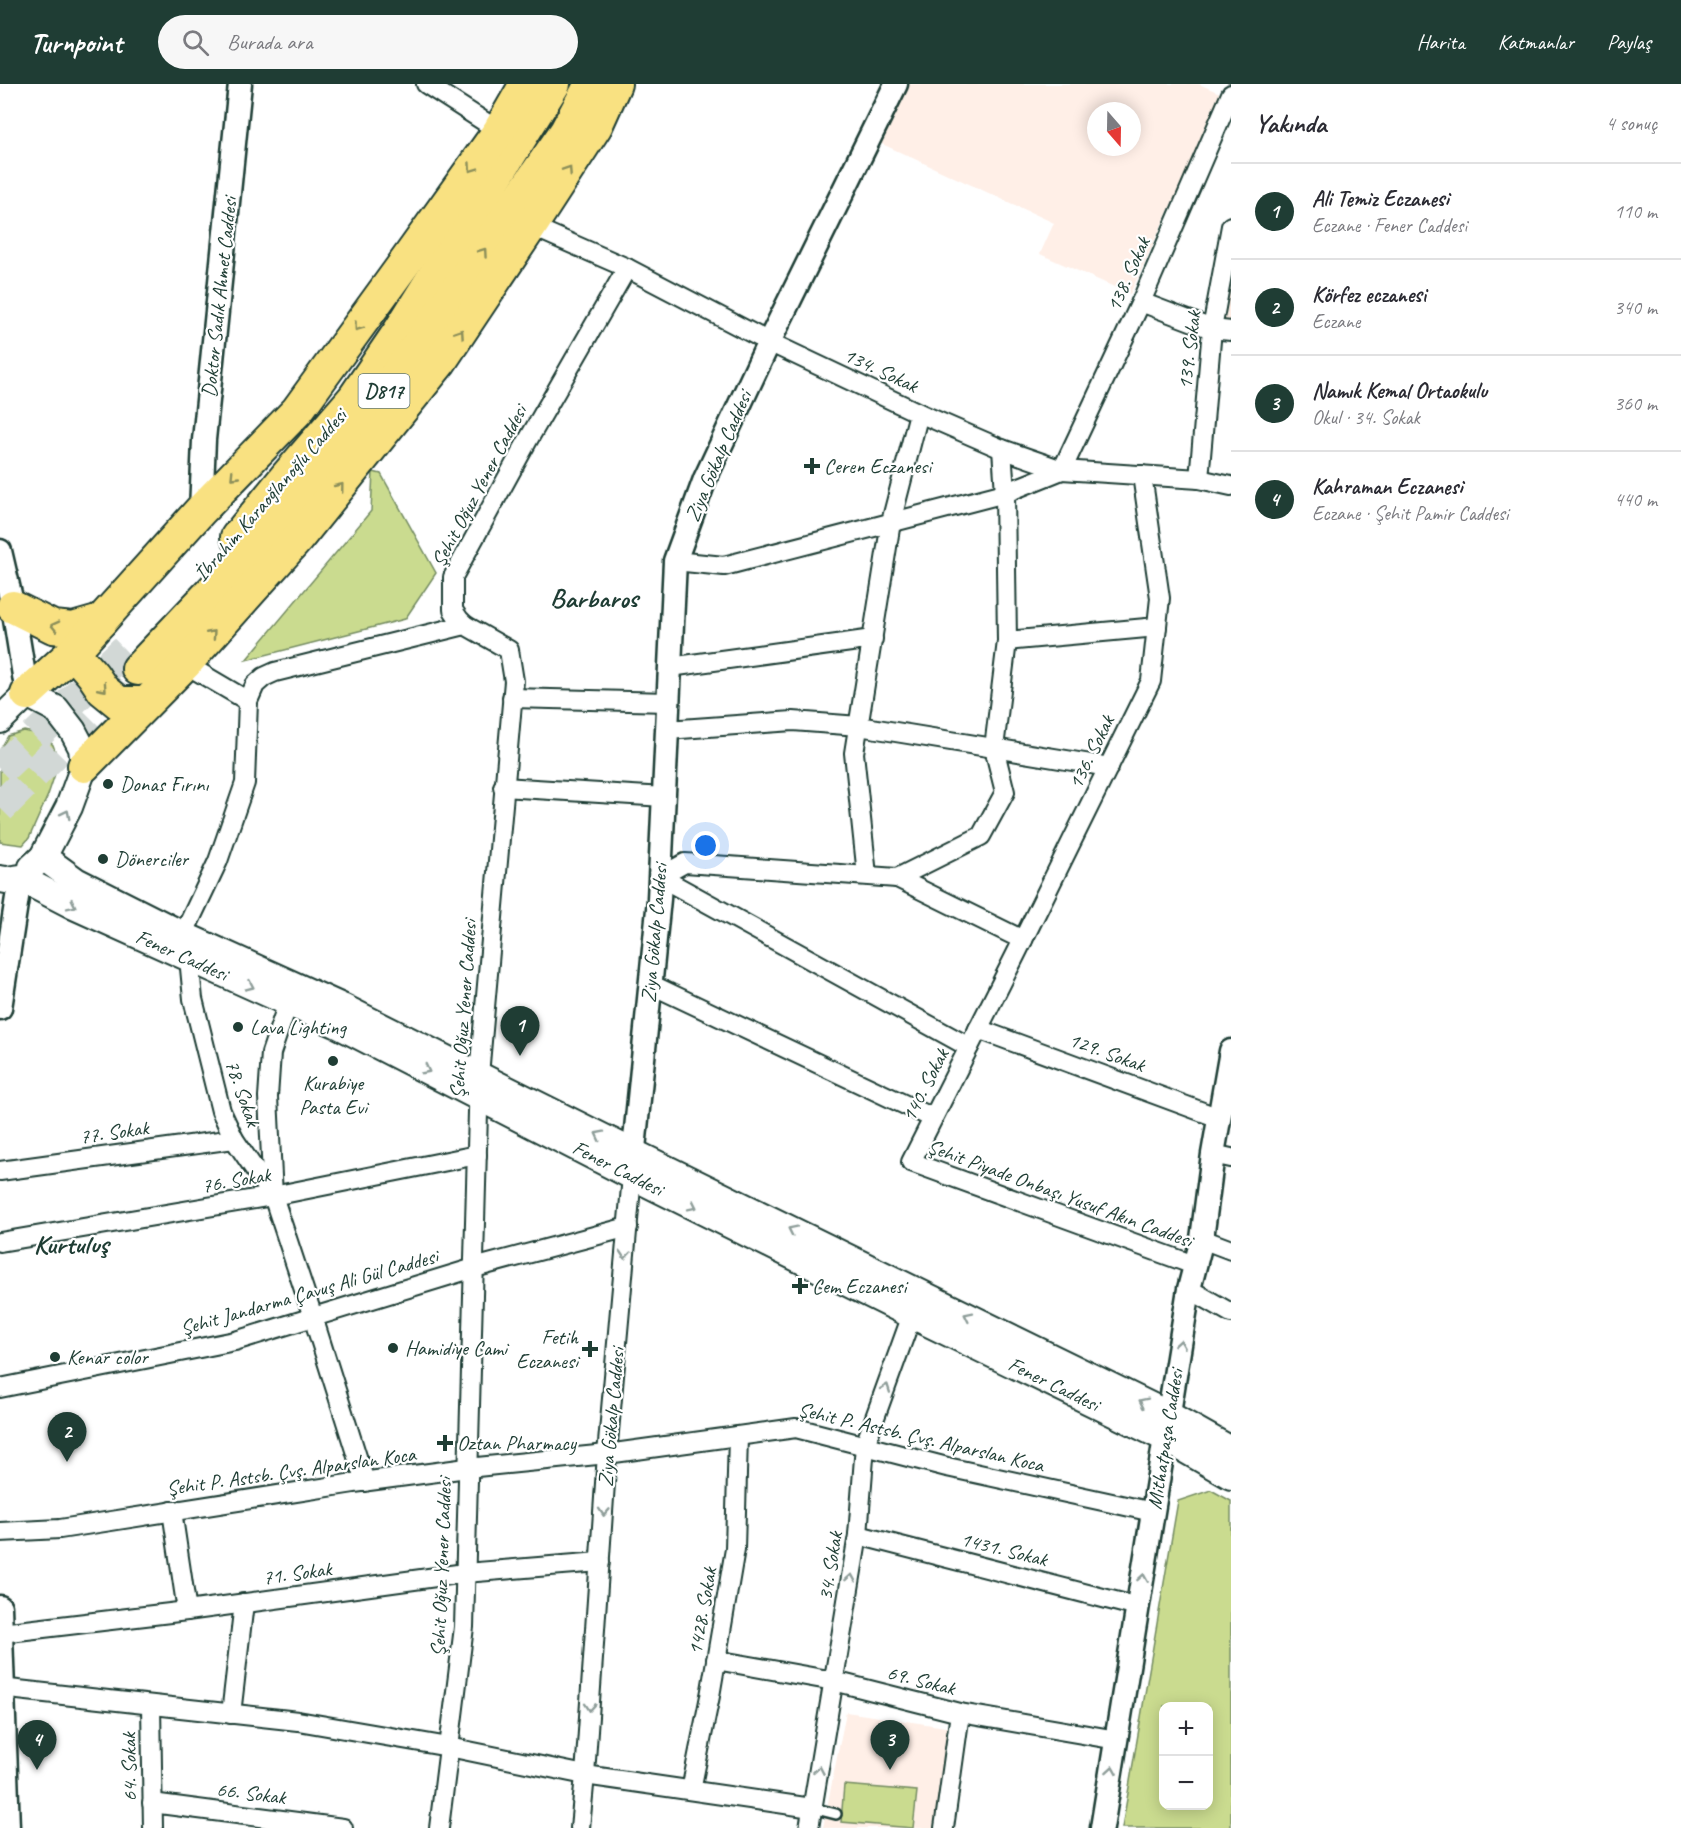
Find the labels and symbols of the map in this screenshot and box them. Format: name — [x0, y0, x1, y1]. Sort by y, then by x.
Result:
north arrow — [1087, 102, 1141, 156]
one-way arrow — [468, 162, 479, 173]
one-way arrow — [560, 166, 572, 176]
street label: Doktor Sadık Ahmet Caddesi — [196, 192, 243, 399]
street label: 138. Sokak — [1100, 232, 1156, 315]
one-way arrow — [476, 248, 487, 259]
street label: 139. Sokak — [1171, 308, 1207, 391]
one-way arrow — [355, 320, 366, 331]
one-way arrow — [453, 328, 464, 339]
street label: 134. Sokak — [840, 342, 923, 399]
road number: D817 — [358, 374, 410, 408]
street label: Ziya Gökalp Caddesi — [679, 384, 758, 525]
street label: Şehit Oğuz Yener Caddesi — [425, 398, 534, 571]
street label: İbrahim Karaoğlanoğlu Caddesi — [188, 401, 354, 587]
place label: Ceren Eczanesi — [824, 453, 934, 479]
marker: Ceren Eczanesi — [805, 459, 819, 473]
one-way arrow — [230, 470, 241, 480]
one-way arrow — [333, 482, 344, 493]
district label: Barbaros — [550, 581, 640, 615]
one-way arrow — [50, 620, 60, 633]
one-way arrow — [205, 630, 216, 640]
one-way arrow — [96, 681, 107, 692]
street label: 136. Sokak — [1062, 710, 1121, 793]
place label: Donas Fırını — [120, 771, 210, 797]
marker: Donas Fırını — [101, 777, 115, 791]
one-way arrow — [58, 809, 70, 820]
your location — [691, 831, 720, 860]
place label: Dönerciler — [115, 846, 190, 872]
marker: Dönerciler — [96, 852, 110, 866]
street label: Ziya Gökalp Caddesi — [635, 859, 673, 1004]
one-way arrow — [66, 898, 77, 909]
street label: Şehit Oğuz Yener Caddesi — [444, 916, 482, 1099]
street label: Fener Caddesi — [132, 923, 235, 988]
one-way arrow — [243, 978, 254, 990]
pin: 1 — [500, 1006, 540, 1056]
place label: Lava Lighting — [250, 1014, 347, 1040]
marker: Lava Lighting — [231, 1020, 245, 1034]
street label: 129. Sokak — [1066, 1026, 1150, 1078]
street label: 140. Sokak — [896, 1043, 955, 1126]
marker: Kurabiye Pasta Evi — [326, 1054, 340, 1068]
street label: 78. Sokak — [219, 1056, 267, 1131]
one-way arrow — [419, 1062, 430, 1074]
place label: Kurabiye Pasta Evi — [299, 1070, 370, 1120]
street label: 77. Sokak — [78, 1114, 151, 1150]
one-way arrow — [594, 1131, 605, 1142]
street label: Şehit Piyade Onbaşı Yusuf Akın Caddesi — [924, 1133, 1199, 1254]
street label: Fener Caddesi — [568, 1134, 670, 1203]
street label: 76. Sokak — [200, 1161, 274, 1199]
one-way arrow — [686, 1199, 697, 1210]
one-way arrow — [788, 1226, 799, 1238]
district label: Kurtuluş — [34, 1227, 111, 1261]
street label: Şehit Jandarma Çavuş Ali Gül Caddesi — [177, 1242, 444, 1341]
one-way arrow — [619, 1250, 632, 1260]
place label: Cem Eczanesi — [812, 1273, 910, 1299]
marker: Cem Eczanesi — [793, 1279, 807, 1293]
one-way arrow — [963, 1312, 974, 1324]
place label: Fetih Eczanesi — [516, 1324, 581, 1374]
place label: Hamidiye Cami — [405, 1335, 510, 1361]
one-way arrow — [1173, 1339, 1186, 1349]
marker: Hamidiye Cami — [386, 1341, 400, 1355]
marker: Fetih Eczanesi — [583, 1342, 597, 1356]
street label: Ziya Gökalp Caddesi — [592, 1343, 630, 1488]
place label: Kenar color — [67, 1344, 149, 1370]
marker: Kenar color — [48, 1350, 62, 1364]
street label: Fener Caddesi — [1004, 1351, 1107, 1419]
street label: Mithatpaşa Caddesi — [1141, 1364, 1189, 1511]
one-way arrow — [879, 1383, 891, 1394]
street label: Şehit P. Astsb. Çvş. Alparslan Koca — [796, 1396, 1048, 1478]
one-way arrow — [1138, 1398, 1149, 1409]
pin: 2 — [48, 1412, 86, 1462]
place label: Oztan Pharmacy — [457, 1430, 578, 1456]
marker: Oztan Pharmacy — [438, 1436, 452, 1450]
street label: Şehit P. Astsb. Çvş. Alparslan Koca — [165, 1440, 419, 1501]
street label: Şehit Oğuz Yener Caddesi — [425, 1474, 457, 1657]
one-way arrow — [597, 1508, 610, 1517]
street label: 1431. Sokak — [958, 1526, 1051, 1573]
street label: 34. Sokak — [812, 1528, 848, 1602]
street label: 71. Sokak — [261, 1555, 334, 1591]
street label: 1428. Sokak — [682, 1564, 723, 1657]
one-way arrow — [844, 1573, 857, 1583]
one-way arrow — [1136, 1573, 1148, 1582]
street label: 69. Sokak — [884, 1659, 959, 1701]
one-way arrow — [584, 1702, 597, 1711]
pin: 4 — [18, 1720, 57, 1770]
pin: 3 — [870, 1720, 910, 1770]
street label: 64. Sokak — [115, 1731, 143, 1802]
one-way arrow — [812, 1766, 825, 1776]
one-way arrow — [1105, 1766, 1117, 1775]
street label: 66. Sokak — [215, 1776, 288, 1810]

